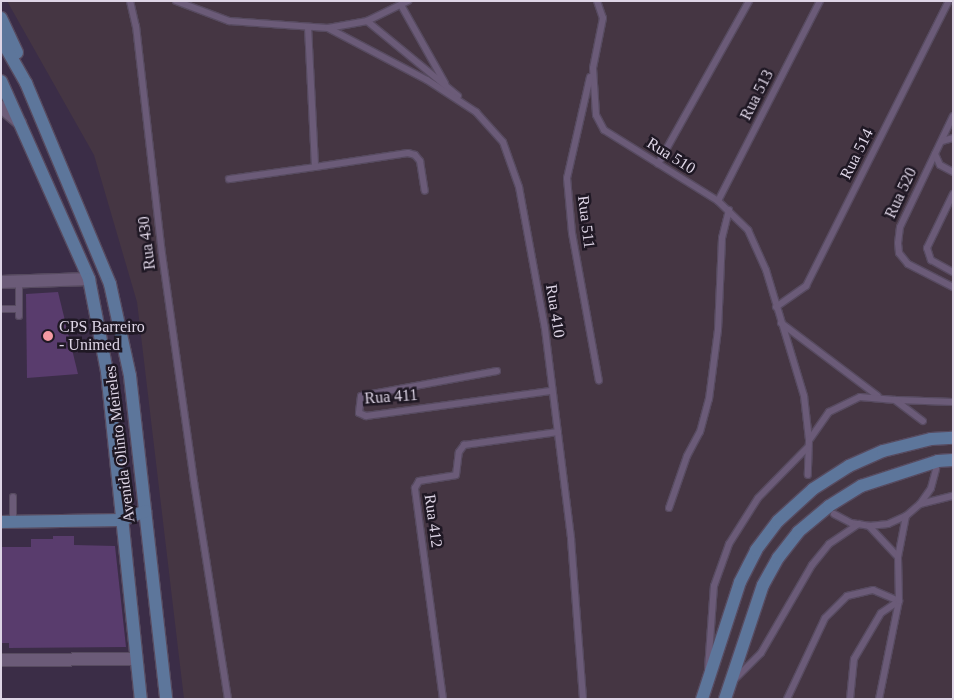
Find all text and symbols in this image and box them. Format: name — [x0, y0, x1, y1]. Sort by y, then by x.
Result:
street label: Rua 513 — [736, 67, 778, 123]
street label: Rua 514 — [836, 126, 878, 182]
street label: Rua 510 — [643, 134, 699, 178]
street label: Rua 520 — [881, 165, 921, 221]
street label: Rua 511 — [573, 194, 599, 250]
street label: Rua 430 — [134, 215, 160, 271]
street label: Rua 410 — [541, 283, 569, 339]
place label: CPS Barreiro - Unimed — [59, 317, 145, 355]
marker: CPS Barreiro - Unimed — [41, 329, 55, 343]
street label: Avenida Olinto Meireles — [101, 364, 139, 524]
street label: Rua 411 — [364, 386, 418, 408]
street label: Rua 412 — [420, 493, 446, 549]

